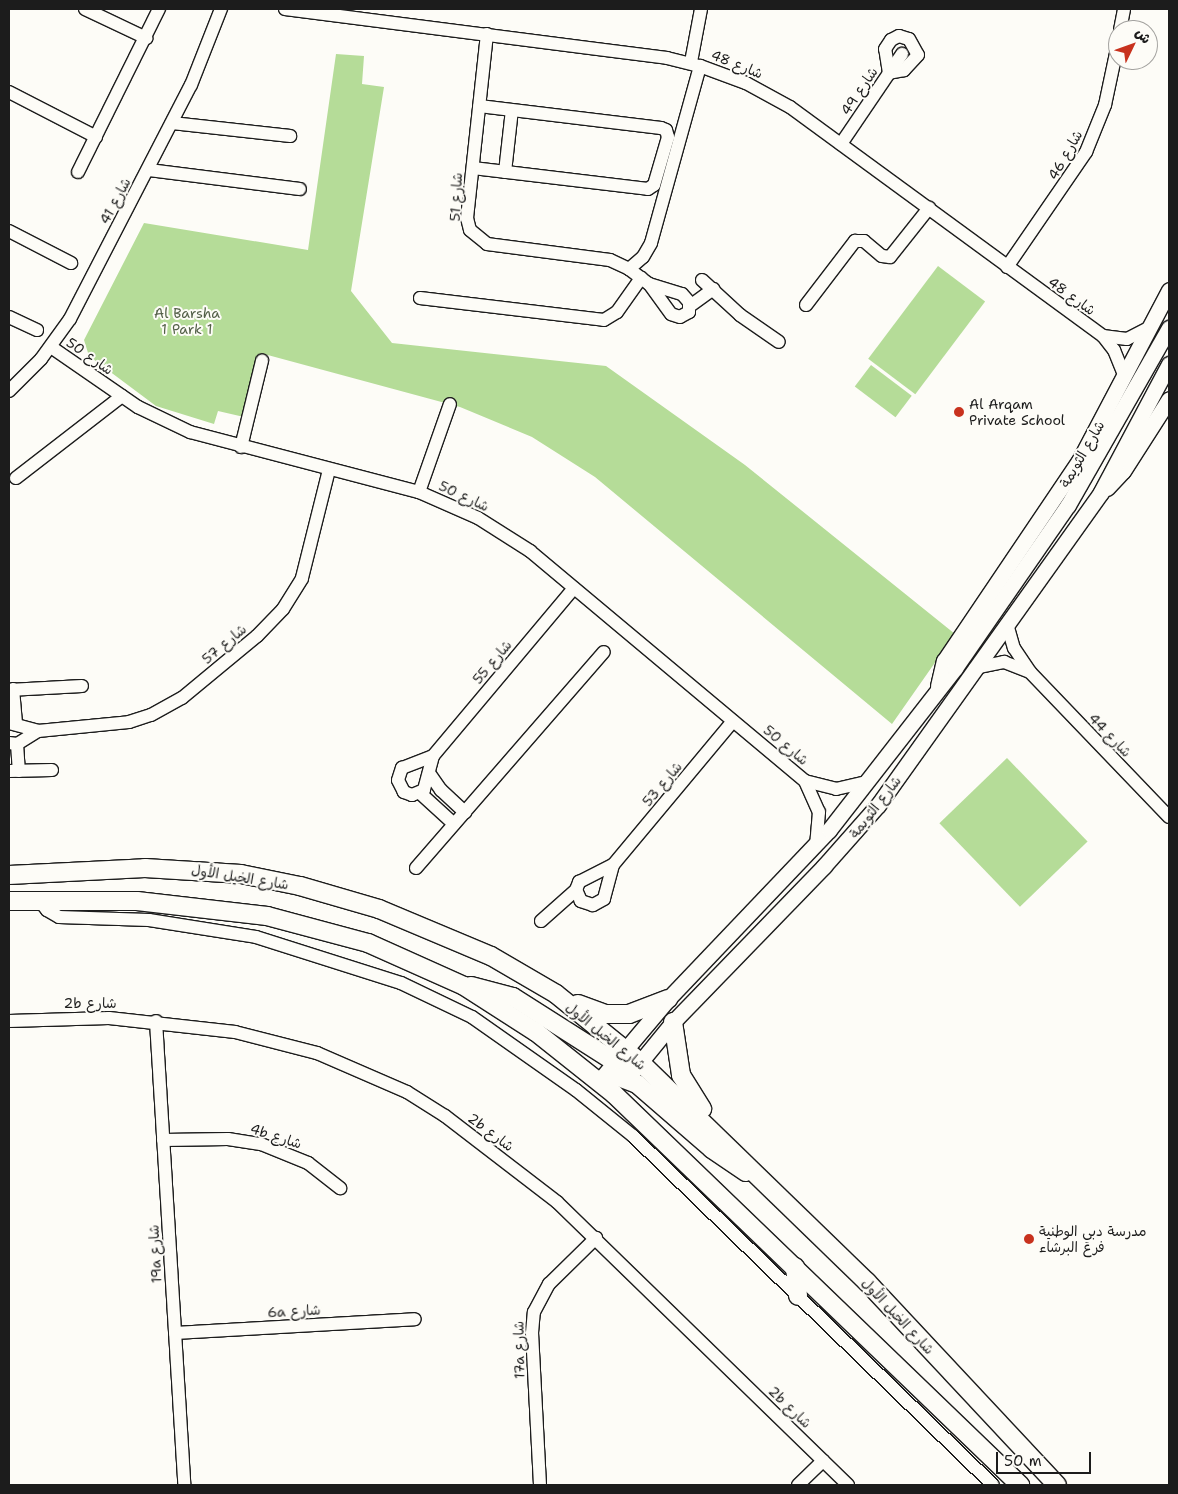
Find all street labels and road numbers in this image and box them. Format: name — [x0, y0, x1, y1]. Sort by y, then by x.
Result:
street label: شارع 48 — [709, 46, 765, 82]
street label: شارع 49 — [837, 64, 881, 118]
street label: شارع 46 — [1044, 127, 1086, 183]
street label: شارع 51 — [446, 172, 466, 222]
street label: شارع 41 — [96, 175, 134, 227]
street label: شارع 48 — [1045, 273, 1099, 319]
street label: شارع 50 — [63, 334, 117, 378]
street label: شارع الثويمة — [1056, 418, 1108, 490]
street label: شارع 50 — [436, 477, 492, 515]
street label: شارع 57 — [198, 621, 250, 667]
street label: شارع 55 — [469, 637, 515, 687]
street label: شارع 44 — [1085, 710, 1135, 760]
street label: شارع 50 — [760, 721, 812, 769]
street label: شارع 53 — [639, 758, 685, 810]
street label: شارع الثويمة — [846, 773, 904, 841]
street label: شارع الخيل الأول — [190, 861, 290, 893]
street label: 2b شارع — [63, 995, 117, 1011]
street label: شارع الخيل الأول — [563, 999, 649, 1073]
street label: 2b شارع — [465, 1109, 517, 1155]
street label: 4b شارع — [248, 1120, 304, 1152]
street label: 19a شارع — [145, 1224, 165, 1284]
street label: شارع الخيل الأول — [858, 1274, 938, 1358]
street label: 6a شارع — [267, 1301, 321, 1321]
street label: 17a شارع — [510, 1321, 528, 1379]
street label: 2b شارع — [765, 1383, 815, 1431]

